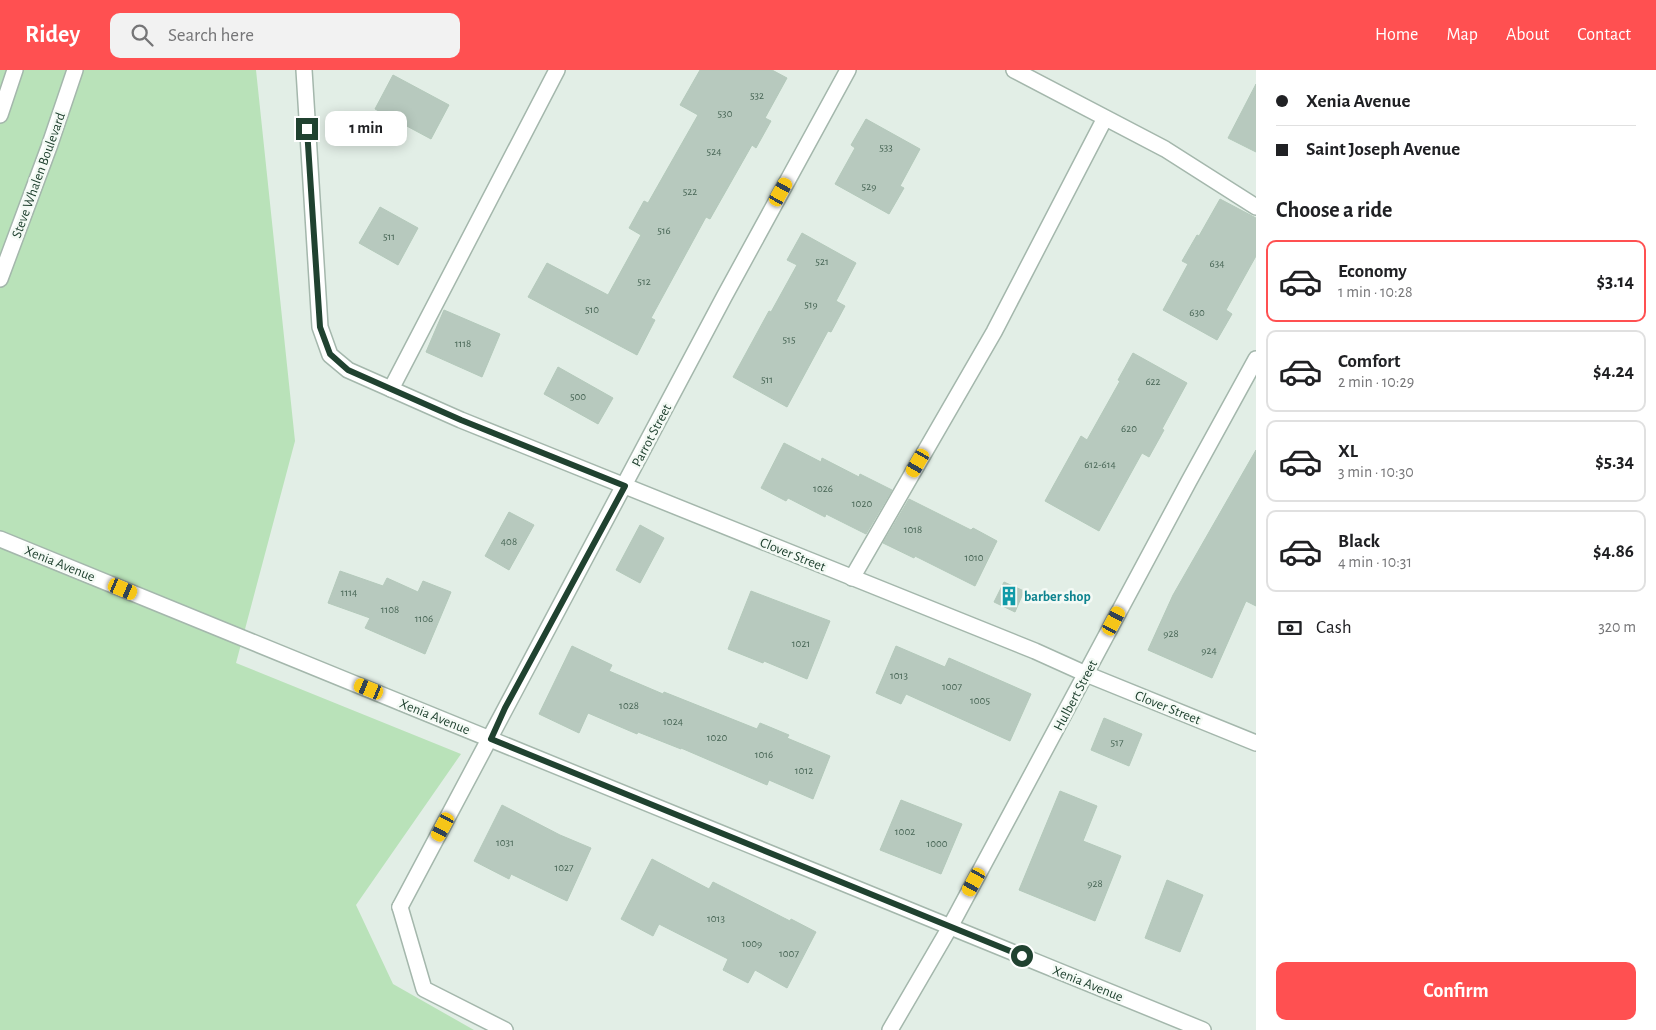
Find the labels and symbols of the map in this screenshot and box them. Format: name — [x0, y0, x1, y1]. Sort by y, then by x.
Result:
house number: 532 — [750, 90, 764, 101]
house number: 530 — [718, 108, 733, 119]
street label: Steve Whalen Boulevard — [10, 111, 68, 240]
callout: 1 min — [324, 112, 407, 146]
route end — [296, 118, 318, 140]
house number: 533 — [879, 142, 893, 153]
house number: 524 — [707, 146, 721, 157]
car — [767, 175, 794, 209]
house number: 529 — [862, 181, 876, 192]
house number: 522 — [683, 186, 697, 197]
house number: 516 — [657, 225, 671, 236]
house number: 511 — [383, 231, 395, 242]
house number: 521 — [815, 256, 829, 267]
house number: 634 — [1210, 258, 1225, 269]
house number: 512 — [637, 276, 651, 287]
house number: 519 — [804, 299, 818, 310]
house number: 510 — [585, 304, 599, 315]
house number: 630 — [1189, 307, 1205, 318]
house number: 515 — [783, 334, 796, 345]
house number: 1118 — [455, 338, 471, 349]
house number: 511 — [761, 374, 773, 385]
house number: 622 — [1145, 376, 1161, 387]
house number: 500 — [570, 391, 586, 402]
street label: Parrot Street — [630, 401, 674, 469]
house number: 620 — [1121, 423, 1137, 434]
car — [904, 446, 931, 480]
house number: 612-614 — [1084, 459, 1116, 470]
house number: 1026 — [813, 483, 833, 494]
house number: 1020 — [852, 498, 872, 509]
house number: 1018 — [904, 524, 922, 535]
street label: Clover Street — [758, 535, 828, 575]
house number: 408 — [501, 536, 517, 547]
street label: Xenia Avenue — [22, 543, 97, 584]
house number: 1010 — [964, 552, 984, 563]
car — [106, 576, 139, 602]
building icon: barber shop — [998, 585, 1020, 607]
house number: 1114 — [341, 587, 357, 598]
place label: barber shop — [1024, 590, 1091, 604]
house number: 1108 — [381, 604, 399, 615]
car — [1100, 604, 1127, 638]
house number: 1106 — [415, 613, 433, 624]
house number: 928 — [1163, 628, 1179, 639]
house number: 1021 — [792, 638, 810, 649]
house number: 924 — [1201, 645, 1217, 656]
street label: Hulbert Street — [1051, 657, 1101, 733]
house number: 1013 — [890, 670, 908, 681]
car — [352, 676, 385, 702]
house number: 1007 — [942, 681, 962, 692]
street label: Clover Street — [1133, 688, 1203, 728]
house number: 1005 — [970, 695, 990, 706]
street label: Xenia Avenue — [397, 696, 472, 737]
house number: 1028 — [619, 700, 639, 711]
house number: 1024 — [663, 716, 683, 727]
house number: 1020 — [707, 732, 727, 743]
house number: 517 — [1111, 737, 1124, 748]
house number: 1016 — [755, 749, 773, 760]
house number: 1012 — [795, 765, 813, 776]
car — [429, 810, 456, 844]
house number: 1002 — [895, 826, 915, 837]
house number: 1031 — [496, 837, 514, 848]
house number: 1000 — [926, 838, 948, 849]
house number: 1027 — [554, 862, 574, 873]
car — [960, 865, 987, 899]
house number: 928 — [1087, 878, 1103, 889]
house number: 1013 — [707, 913, 725, 924]
house number: 1009 — [742, 938, 762, 949]
route start — [1011, 945, 1033, 967]
house number: 1007 — [779, 948, 799, 959]
street label: Xenia Avenue — [1050, 963, 1125, 1004]

